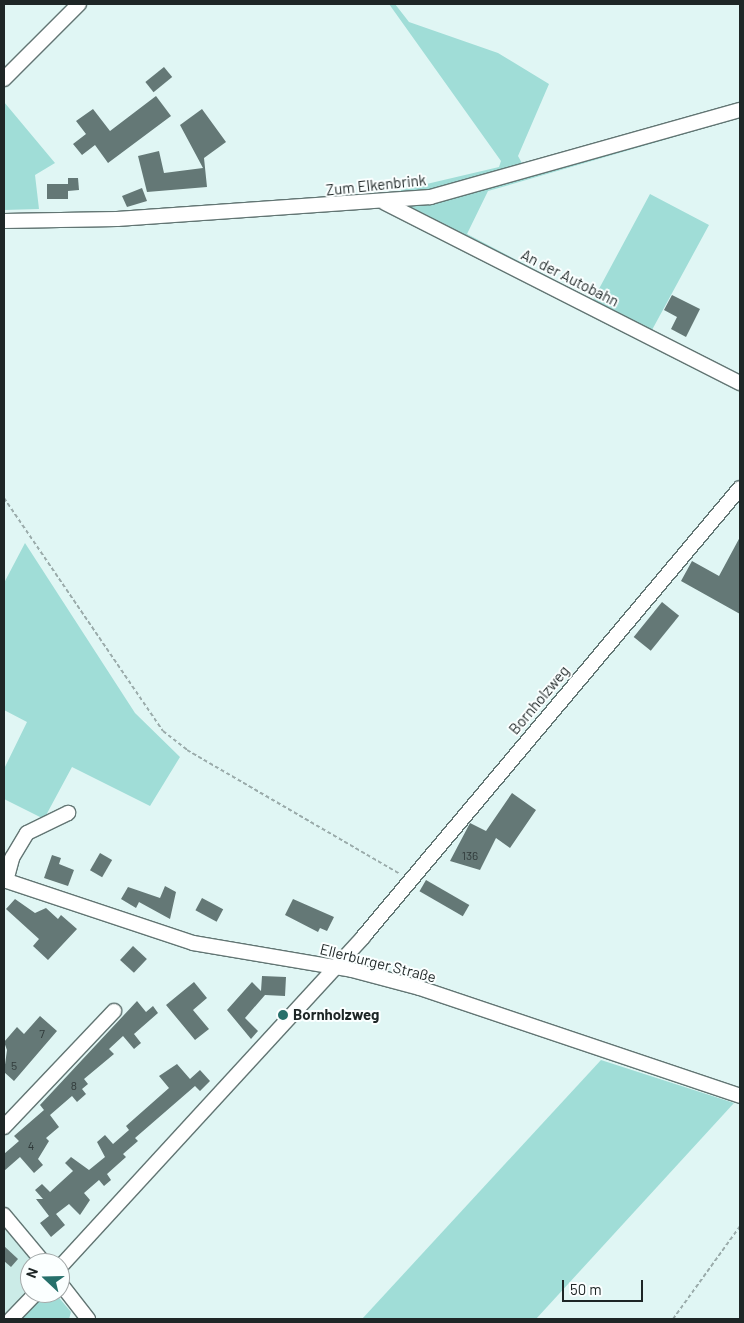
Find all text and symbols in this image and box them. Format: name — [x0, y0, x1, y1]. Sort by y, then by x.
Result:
street label: Zum Elkenbrink — [325, 171, 427, 199]
street label: An der Autobahn — [518, 246, 622, 310]
street label: Bornholzweg — [505, 662, 573, 738]
house number: 136 — [462, 849, 478, 863]
street label: Ellerburger Straße — [318, 940, 438, 986]
place label: Bornholzweg — [293, 1006, 379, 1024]
marker: Bornholzweg — [277, 1009, 289, 1021]
house number: 7 — [39, 1027, 45, 1041]
house number: 5 — [11, 1059, 17, 1073]
house number: 8 — [71, 1079, 77, 1093]
house number: 4 — [28, 1139, 34, 1153]
north arrow — [20, 1253, 70, 1303]
text: N — [22, 1265, 41, 1280]
scale bar — [564, 1270, 645, 1302]
text: 50 m — [570, 1280, 602, 1298]

